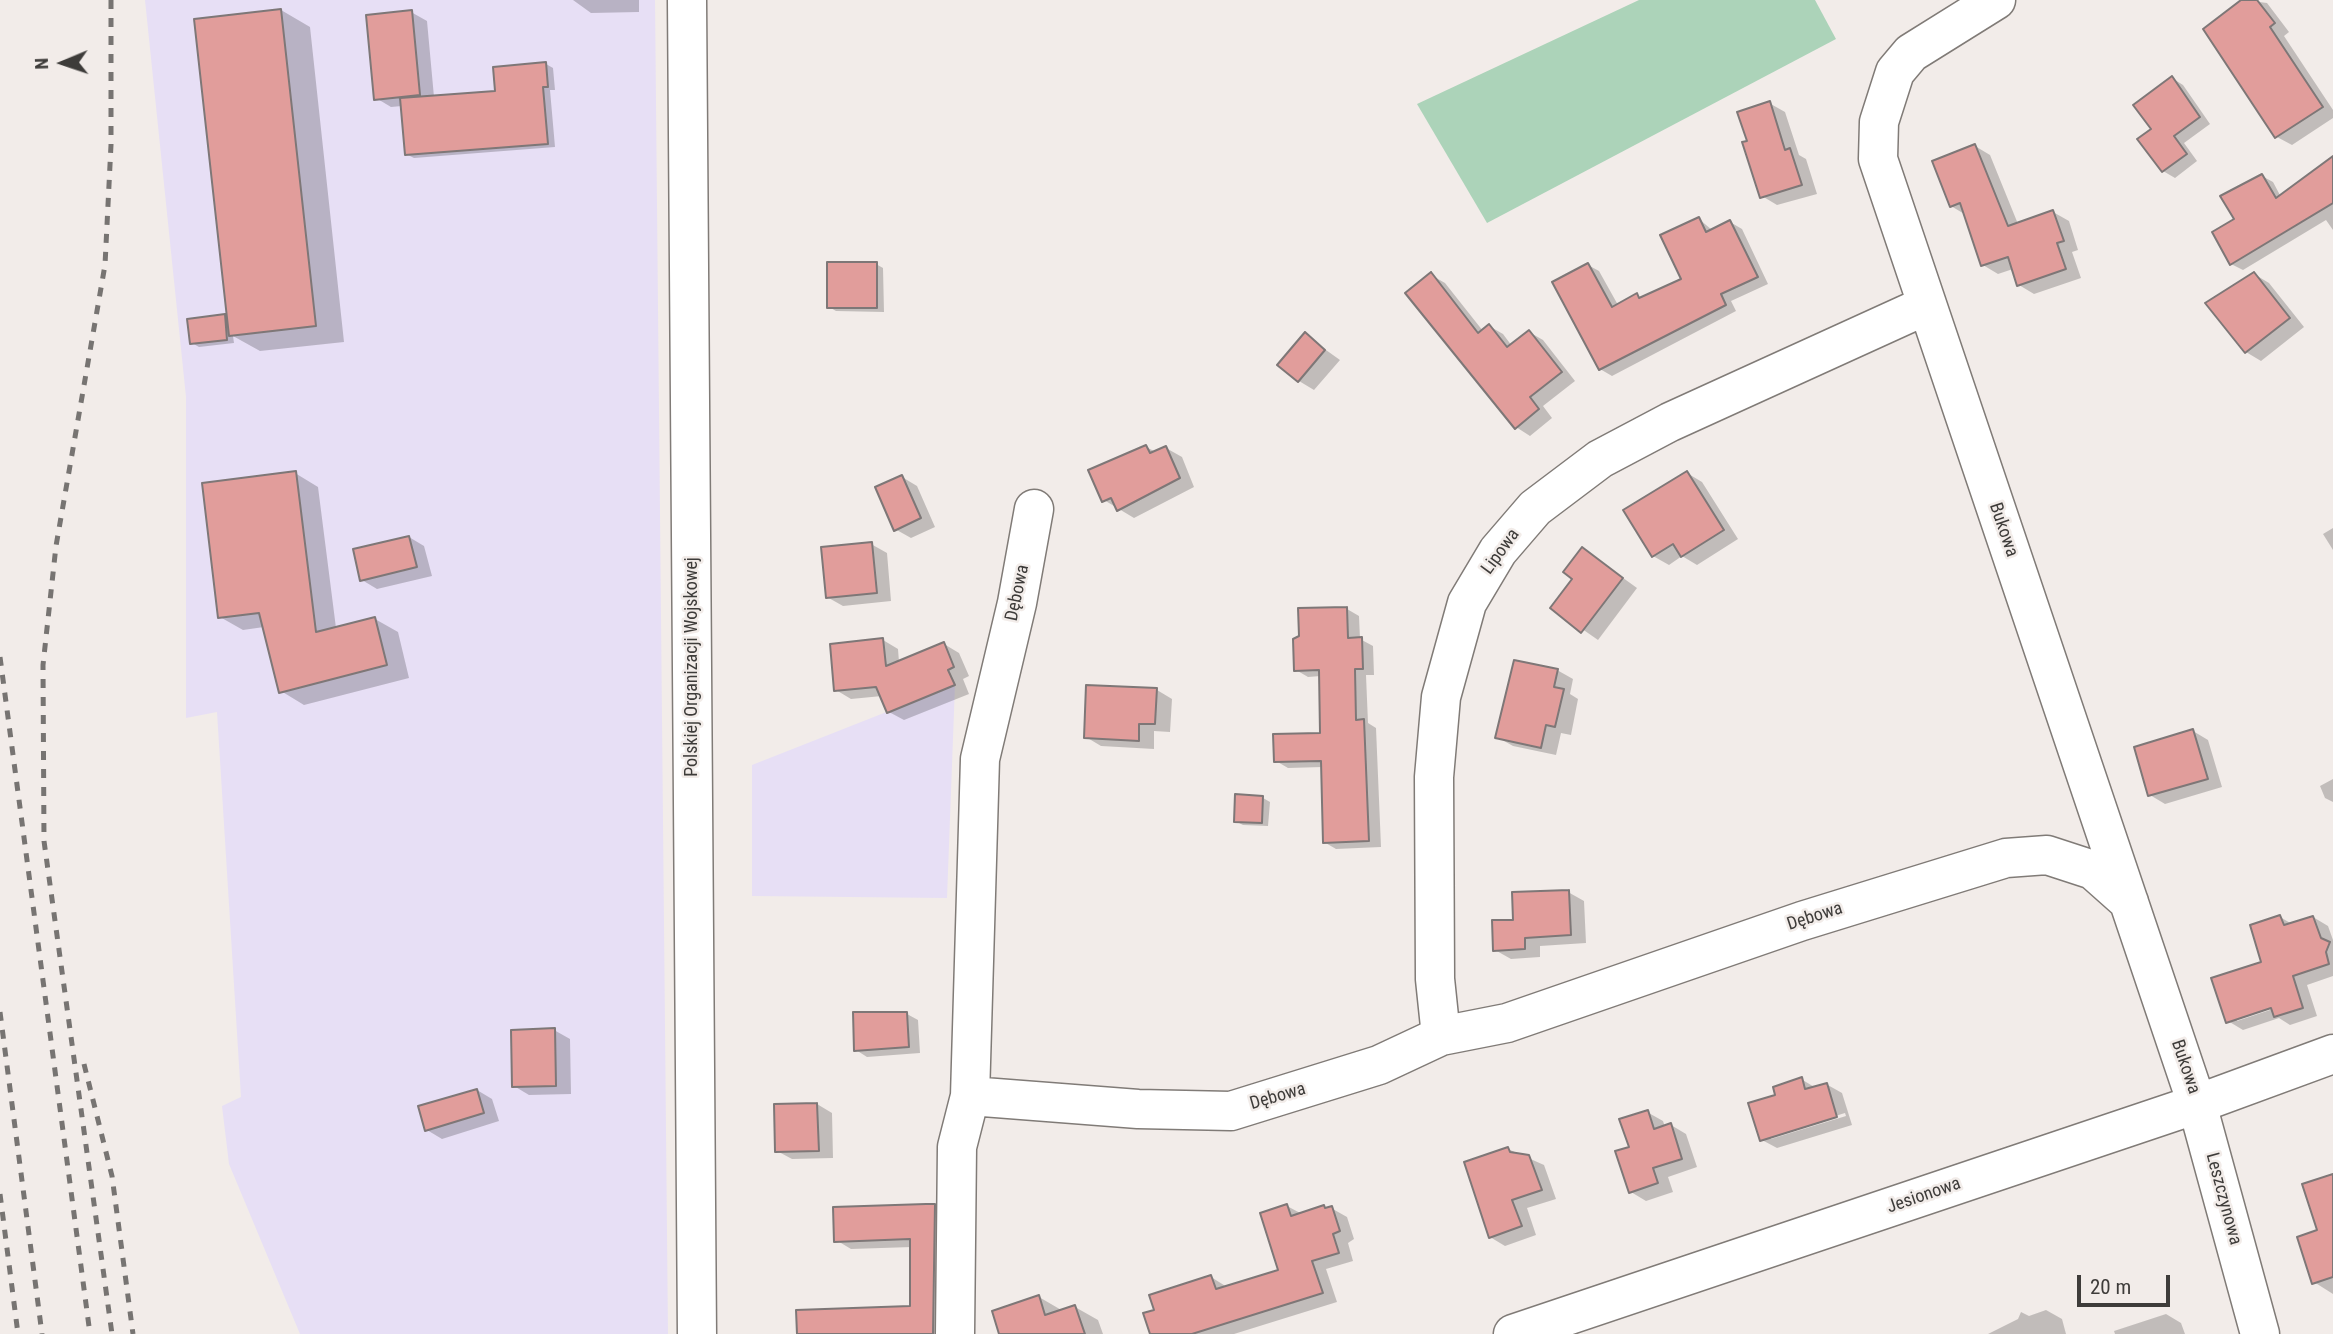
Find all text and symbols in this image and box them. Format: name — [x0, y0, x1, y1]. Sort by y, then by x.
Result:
north arrow — [28, 28, 98, 98]
text: N — [30, 58, 53, 70]
street label: Bukowa — [1984, 500, 2022, 560]
street label: Lipowa — [1477, 525, 1525, 579]
street label: Polskiej Organizacji Wojskowej — [681, 557, 703, 777]
street label: Dębowa — [1002, 563, 1034, 623]
street label: Dębowa — [1785, 898, 1845, 936]
street label: Bukowa — [2166, 1037, 2204, 1097]
street label: Dębowa — [1248, 1079, 1308, 1115]
street label: Leszczynowa — [2200, 1150, 2246, 1248]
street label: Jesionowa — [1884, 1173, 1964, 1219]
scale bar — [2081, 1260, 2174, 1304]
text: 20 m — [2090, 1275, 2131, 1299]

